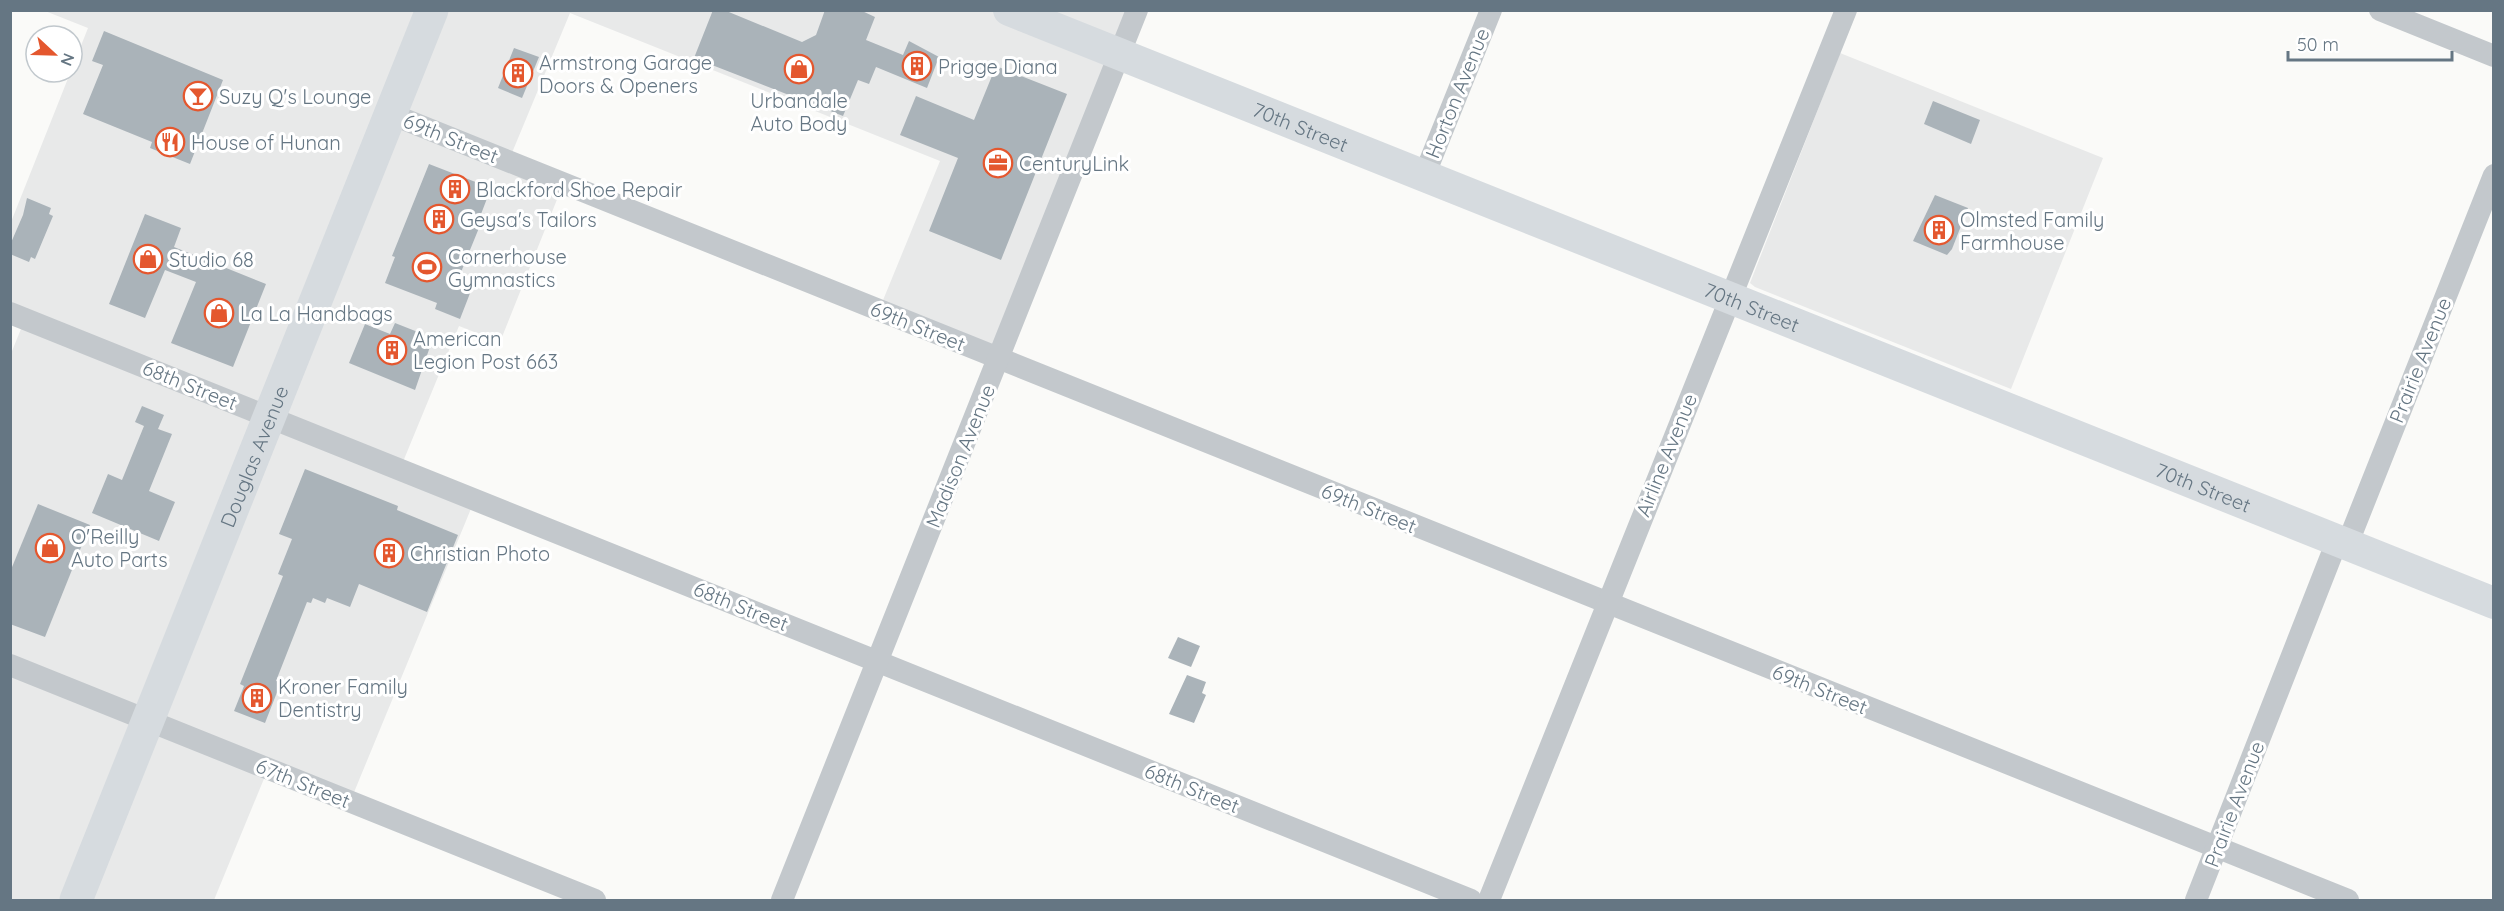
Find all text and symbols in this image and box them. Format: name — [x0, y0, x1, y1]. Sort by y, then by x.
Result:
north arrow — [24, 24, 84, 84]
street label: Horton Avenue — [1419, 24, 1495, 162]
scale bar — [2288, 24, 2452, 62]
text: 50 m — [2297, 33, 2339, 56]
text: N — [56, 50, 79, 69]
place label: Armstrong Garage Doors & Openers — [539, 50, 712, 98]
building icon: Prigge Diana — [901, 50, 933, 82]
shop icon: Urbandale Auto Body — [783, 53, 815, 85]
place label: Prigge Diana — [938, 54, 1058, 79]
building icon: Armstrong Garage Doors & Openers — [502, 57, 534, 89]
bar icon: Suzy Q's Lounge — [182, 80, 214, 112]
place label: Suzy Q's Lounge — [219, 84, 371, 109]
place label: Urbandale Auto Body — [750, 88, 848, 136]
street label: 70th Street — [1249, 96, 1352, 157]
street label: 69th Street — [400, 108, 502, 168]
restaurant icon: House of Hunan — [154, 126, 186, 158]
place label: House of Hunan — [191, 130, 341, 155]
office icon: CenturyLink — [982, 147, 1014, 179]
place label: CenturyLink — [1019, 151, 1129, 176]
building icon: Blackford Shoe Repair — [439, 173, 471, 205]
place label: Blackford Shoe Repair — [476, 177, 683, 202]
building icon: Geysa's Tailors — [423, 203, 455, 235]
place label: Geysa's Tailors — [460, 207, 597, 232]
place label: Olmsted Family Farmhouse — [1960, 207, 2104, 255]
building icon: Olmsted Family Farmhouse — [1923, 214, 1955, 246]
shop icon: Studio 68 — [132, 243, 164, 275]
place label: Cornerhouse Gymnastics — [448, 244, 567, 292]
place label: Studio 68 — [169, 247, 254, 272]
sports icon: Cornerhouse Gymnastics — [411, 251, 443, 283]
street label: 70th Street — [1701, 276, 1803, 337]
street label: Prairie Avenue — [2384, 294, 2456, 426]
street label: 69th Street — [867, 296, 969, 356]
shop icon: La La Handbags — [203, 297, 235, 329]
place label: La La Handbags — [240, 301, 393, 326]
place label: American Legion Post 663 — [413, 326, 558, 374]
building icon: American Legion Post 663 — [376, 334, 408, 366]
street label: 68th Street — [139, 355, 241, 415]
street label: Madison Avenue — [920, 381, 1000, 531]
street label: Douglas Avenue — [214, 382, 293, 531]
street label: Airline Avenue — [1630, 390, 1702, 520]
street label: 70th Street — [2152, 457, 2255, 517]
street label: 69th Street — [1318, 478, 1420, 538]
place label: O'Reilly Auto Parts — [71, 524, 168, 572]
shop icon: O'Reilly Auto Parts — [34, 532, 66, 564]
building icon: Christian Photo — [373, 537, 405, 569]
place label: Christian Photo — [410, 541, 550, 566]
street label: 68th Street — [690, 576, 792, 636]
street label: 69th Street — [1769, 659, 1871, 719]
place label: Kroner Family Dentistry — [278, 674, 408, 722]
building icon: Kroner Family Dentistry — [241, 682, 273, 714]
street label: Prairie Avenue — [2199, 737, 2269, 871]
street label: 67th Street — [252, 753, 354, 813]
street label: 68th Street — [1141, 758, 1243, 818]

